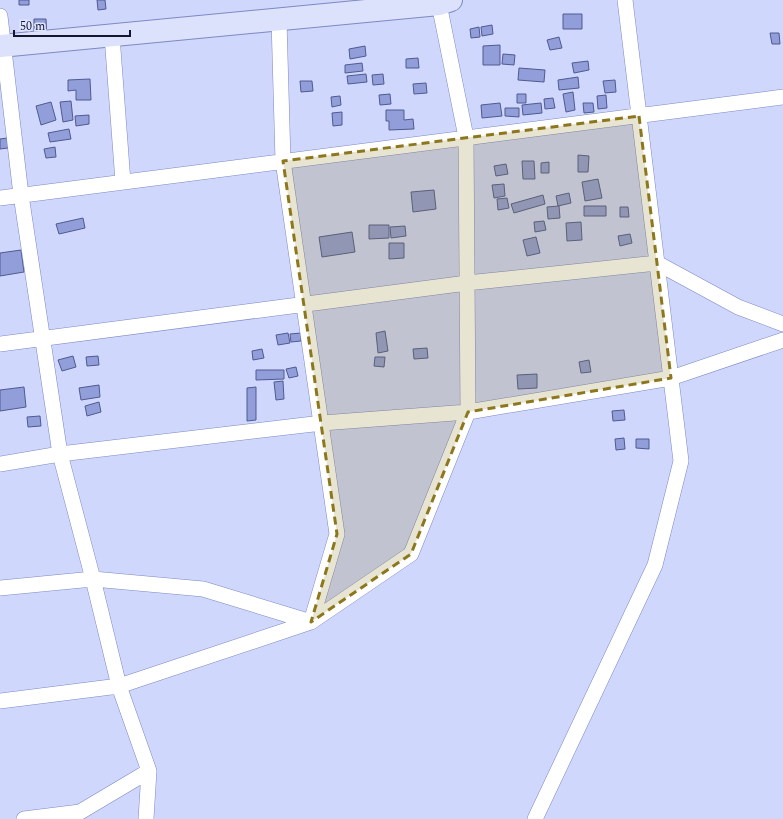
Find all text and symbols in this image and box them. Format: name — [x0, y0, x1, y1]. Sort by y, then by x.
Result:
scale bar — [14, 12, 130, 38]
text: 50 m — [20, 17, 45, 36]

